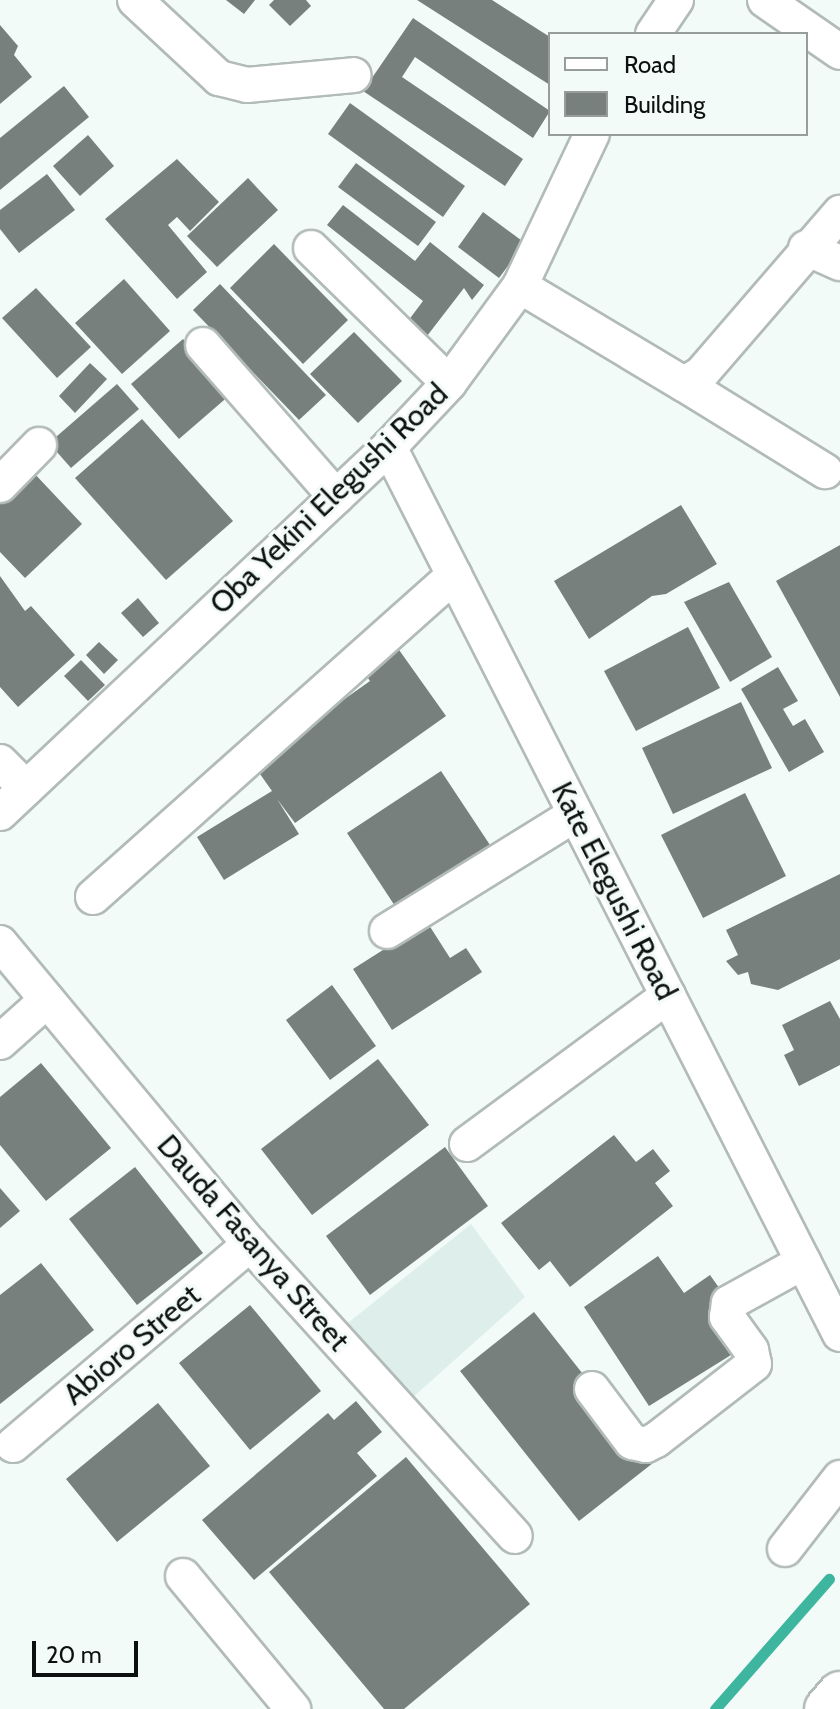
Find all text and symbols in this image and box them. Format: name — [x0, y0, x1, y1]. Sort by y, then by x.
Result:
legend — [548, 32, 808, 136]
text: Road — [624, 50, 676, 79]
text: Building — [624, 90, 705, 119]
street label: Oba Yekini Elegushi Road — [203, 376, 455, 622]
street label: Kate Elegushi Road — [544, 776, 684, 1006]
street label: Dauda Fasanya Street — [149, 1128, 357, 1358]
street label: Abioro Street — [56, 1277, 208, 1413]
scale bar — [36, 1625, 142, 1675]
text: 20 m — [46, 1640, 102, 1669]

